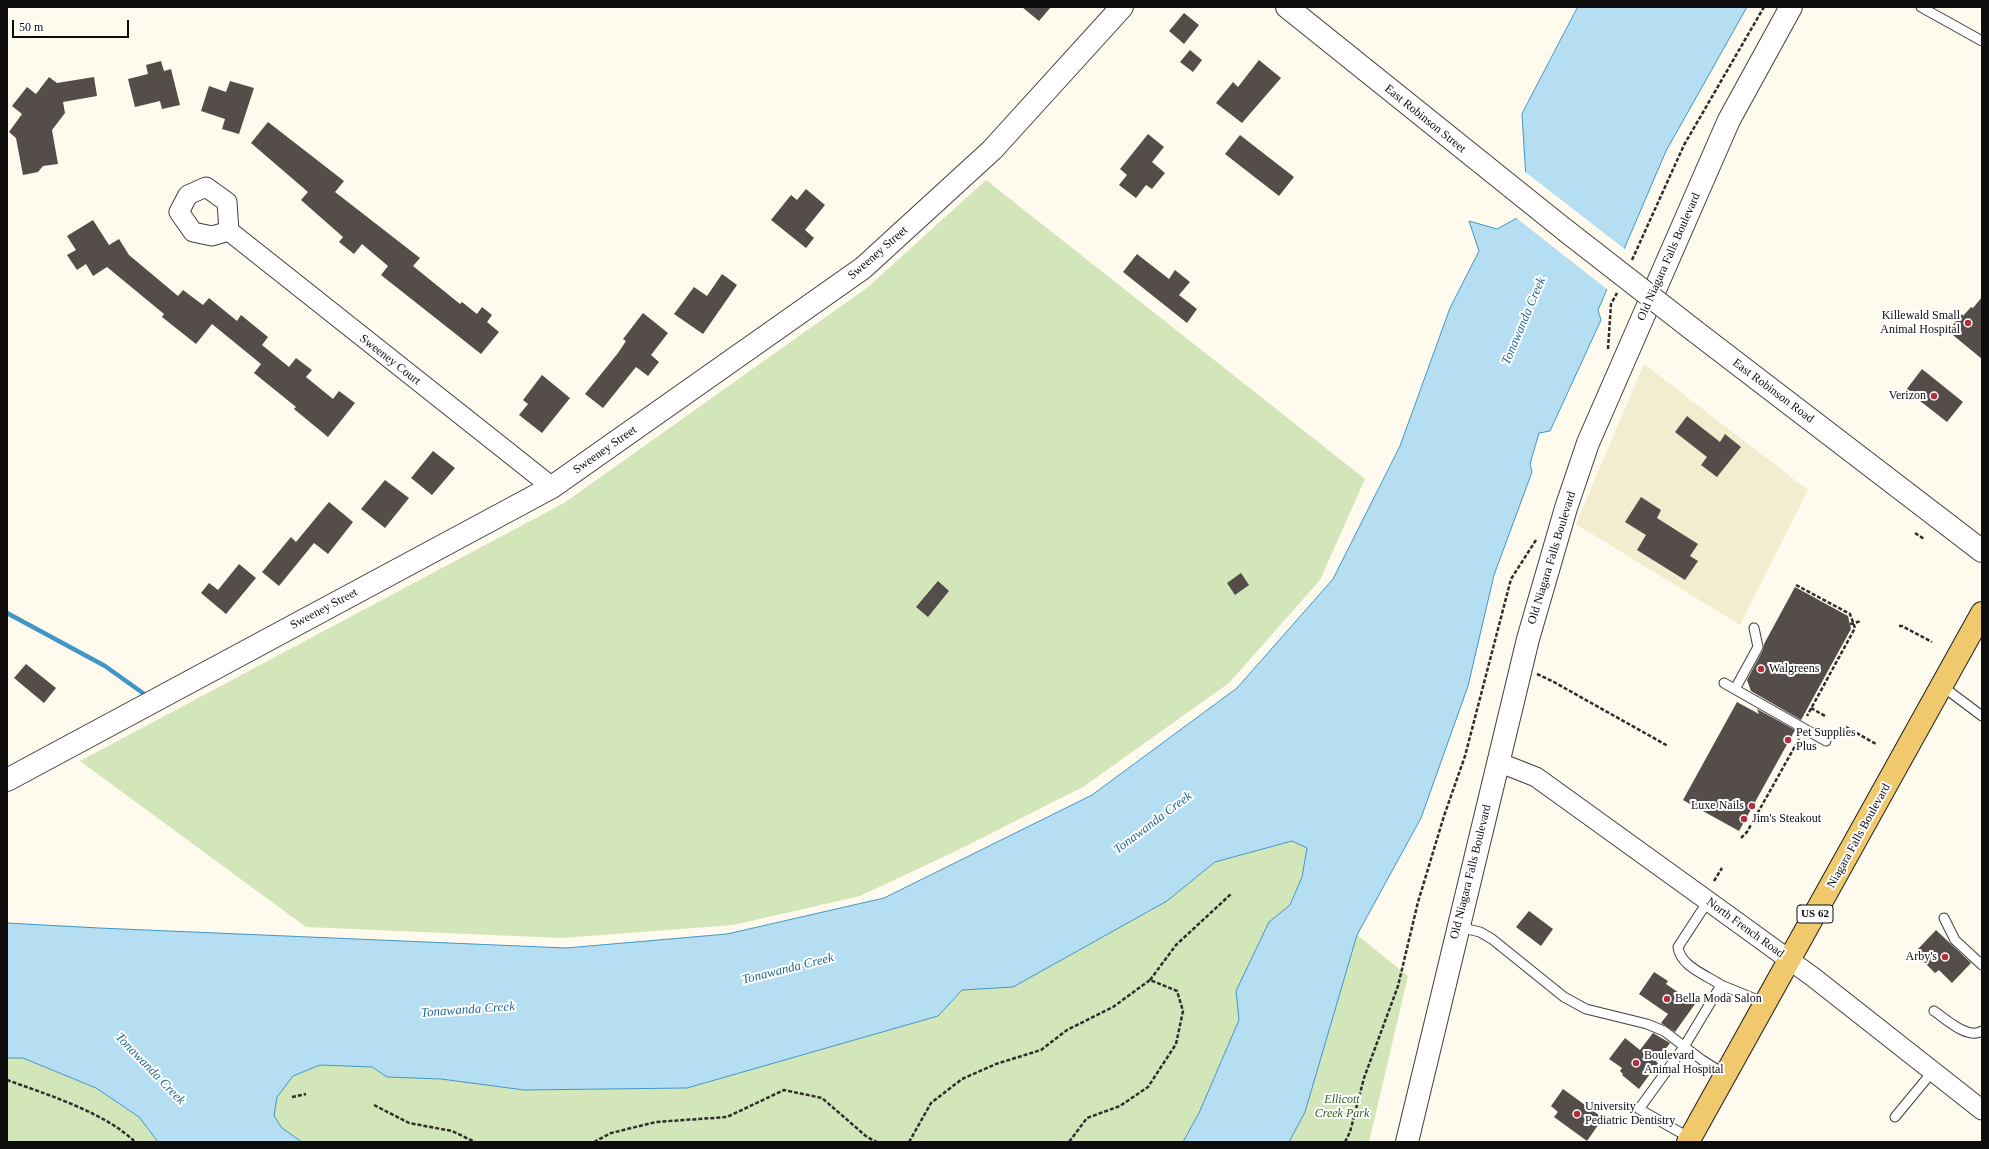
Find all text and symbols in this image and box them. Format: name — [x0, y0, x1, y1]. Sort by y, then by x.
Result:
scale bar — [14, 12, 131, 38]
text: 50 m — [19, 20, 43, 34]
street label: East Robinson Street — [1381, 82, 1469, 156]
street label: Old Niagara Falls Boulevard — [1634, 191, 1704, 323]
street label: Sweeney Street — [845, 223, 911, 283]
water label: Tonawanda Creek — [1498, 275, 1550, 367]
place label: Killewald Small Animal Hospital — [1880, 309, 1960, 337]
marker: Killewald Small Animal Hospital — [1963, 318, 1973, 328]
street label: Sweeney Court — [357, 332, 423, 388]
street label: East Robinson Road — [1730, 356, 1816, 426]
place label: Verizon — [1889, 389, 1926, 403]
marker: Verizon — [1929, 391, 1939, 401]
street label: Sweeney Street — [570, 423, 640, 477]
street label: Old Niagara Falls Boulevard — [1525, 490, 1579, 626]
street label: Sweeney Street — [288, 585, 360, 633]
place label: Walgreens — [1769, 662, 1819, 676]
marker: Walgreens — [1756, 664, 1766, 674]
place label: Pet Supplies Plus — [1796, 726, 1856, 754]
marker: Pet Supplies Plus — [1783, 735, 1793, 745]
street label: Niagara Falls Boulevard — [1824, 781, 1894, 891]
water label: Tonawanda Creek — [1111, 788, 1195, 858]
place label: Luxe Nails — [1691, 799, 1744, 813]
marker: Luxe Nails — [1747, 801, 1757, 811]
street label: Old Niagara Falls Boulevard — [1447, 803, 1495, 941]
place label: Jim's Steakout — [1752, 812, 1821, 826]
marker: Jim's Steakout — [1739, 814, 1749, 824]
street label: North French Road — [1703, 895, 1787, 961]
road number: US 62 — [1797, 905, 1833, 923]
water label: Tonawanda Creek — [741, 950, 835, 988]
place label: Arby's — [1906, 950, 1937, 964]
marker: Arby's — [1940, 952, 1950, 962]
place label: Bella Moda Salon — [1675, 992, 1762, 1006]
marker: Bella Moda Salon — [1662, 994, 1672, 1004]
water label: Tonawanda Creek — [421, 999, 515, 1021]
water label: Tonawanda Creek — [112, 1030, 188, 1108]
place label: Boulevard Animal Hospital — [1644, 1049, 1724, 1077]
marker: Boulevard Animal Hospital — [1631, 1058, 1641, 1068]
park label: Ellicott Creek Park — [1315, 1093, 1369, 1121]
place label: University Pediatric Dentistry — [1585, 1100, 1675, 1128]
marker: University Pediatric Dentistry — [1572, 1109, 1582, 1119]

